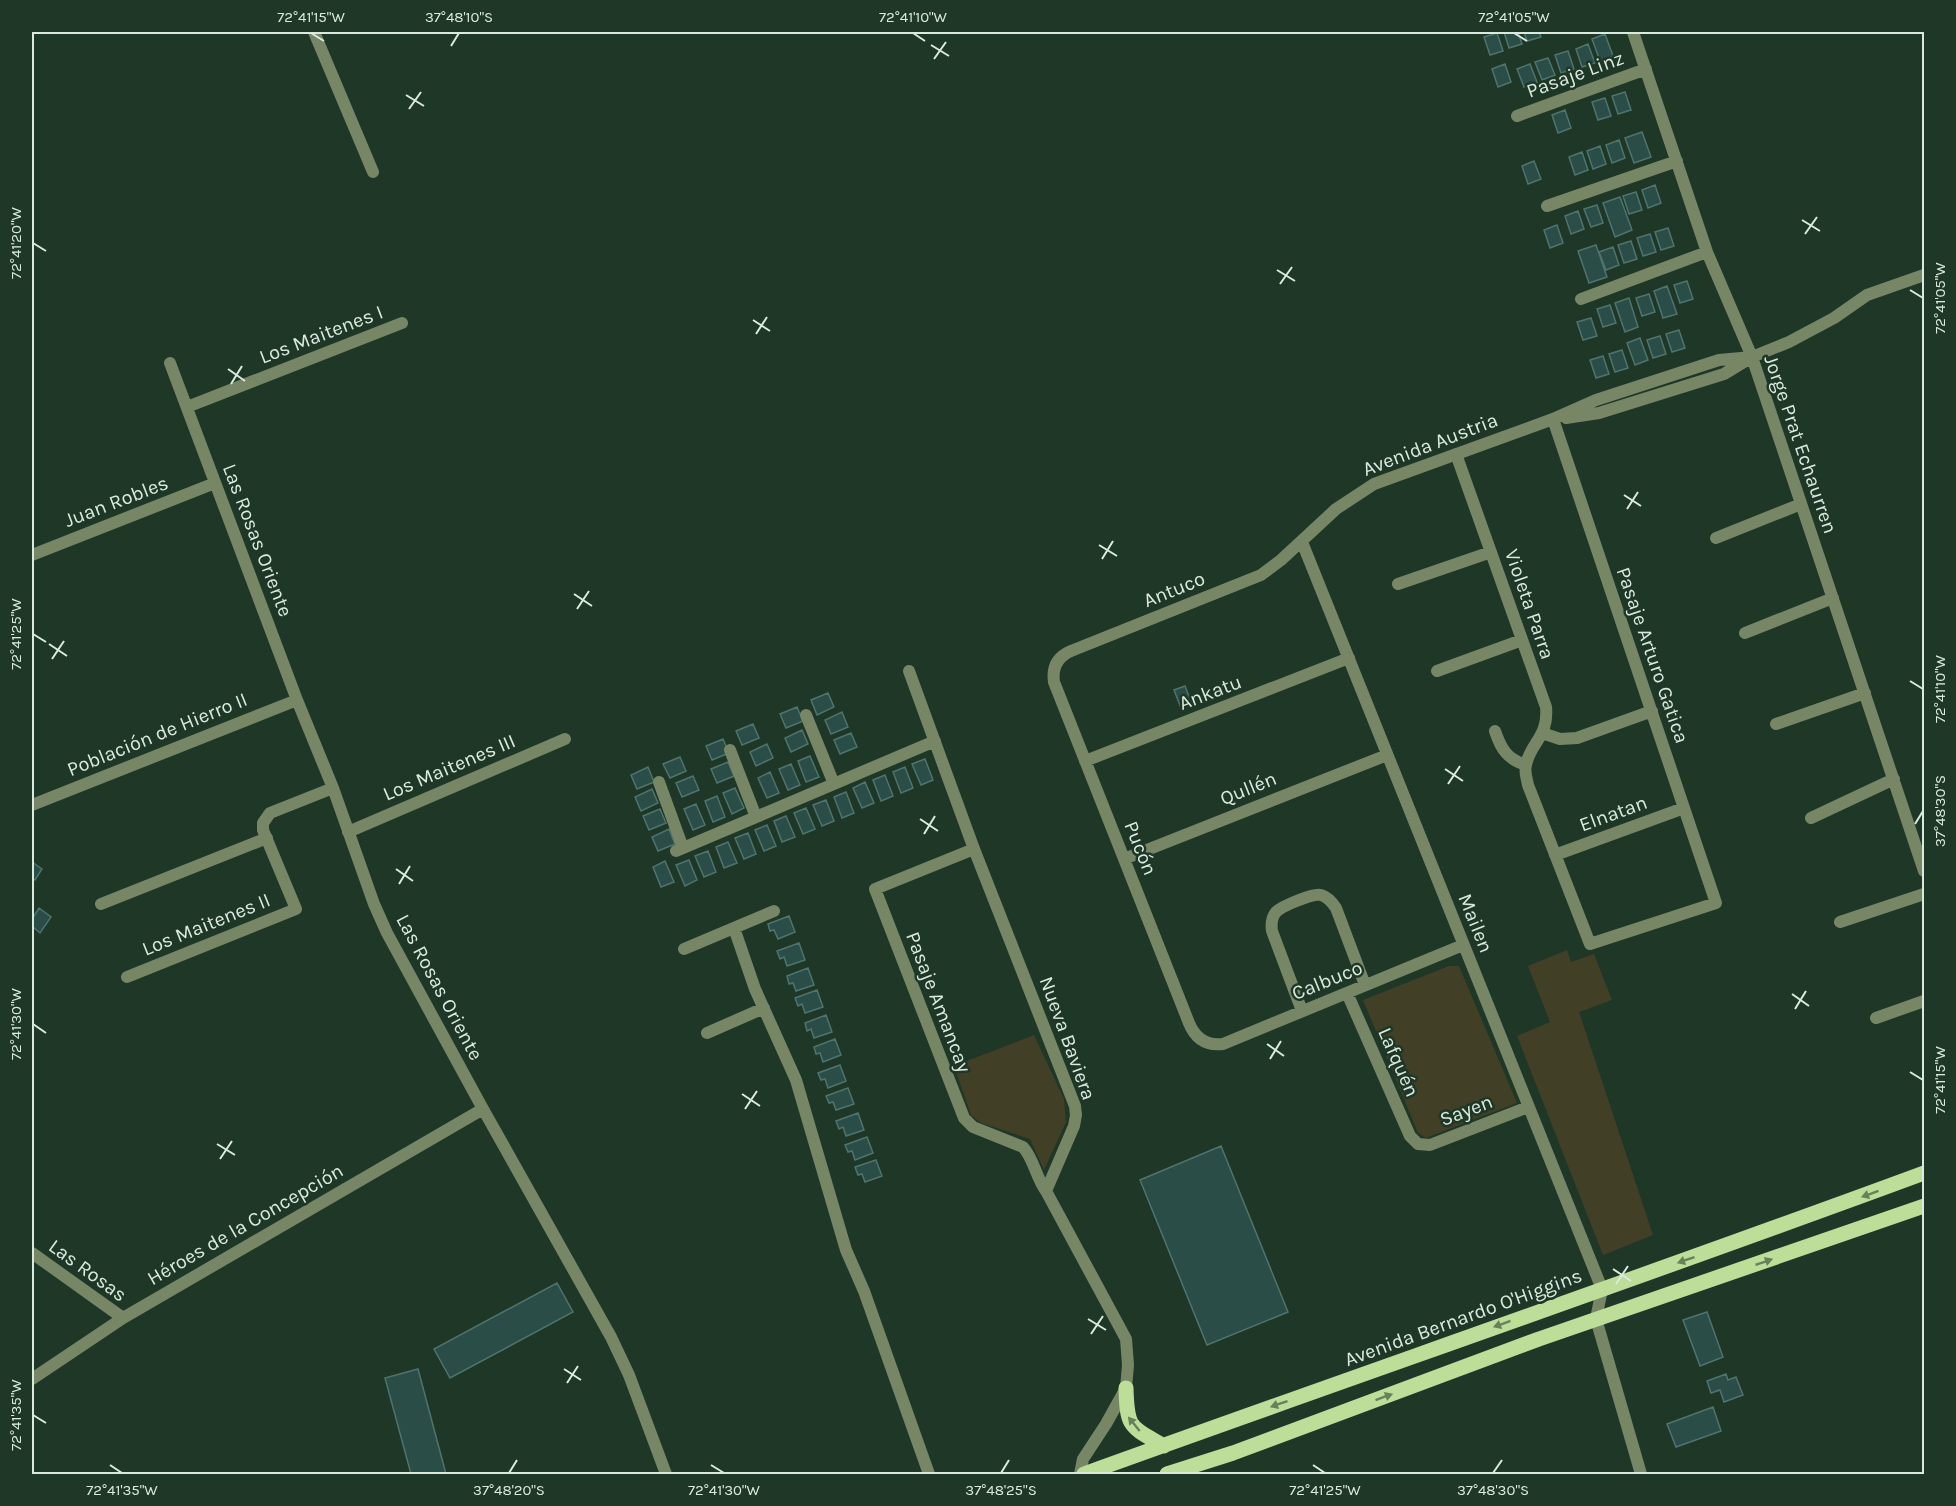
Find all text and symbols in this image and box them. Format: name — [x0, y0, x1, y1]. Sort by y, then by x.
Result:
text: 72°41'15"W — [277, 8, 345, 26]
text: 37°48'10"S — [425, 8, 493, 26]
text: 72°41'10"W — [879, 8, 948, 26]
text: 72°41'05"W — [1478, 8, 1550, 26]
street label: Pasaje Linz — [1523, 46, 1627, 103]
text: 72°41'20"W — [7, 207, 25, 279]
text: 72°41'05"W — [1931, 262, 1949, 334]
street label: Los Maitenes I — [256, 300, 386, 369]
street label: Jorge Prat Echaurren — [1759, 352, 1842, 536]
street label: Avenida Austria — [1359, 408, 1501, 481]
street label: Las Rosas Oriente — [218, 461, 297, 620]
street label: Juan Robles — [61, 471, 171, 532]
street label: Violeta Parra — [1500, 546, 1559, 662]
street label: Pasaje Arturo Gatica — [1612, 564, 1693, 746]
street label: Antuco — [1140, 567, 1208, 612]
text: 72°41'25"W — [7, 598, 25, 670]
text: 72°41'10"W — [1931, 654, 1949, 723]
street label: Ankatu — [1175, 670, 1245, 715]
street label: Población de Hierro II — [64, 688, 251, 781]
street label: Los Maitenes III — [380, 729, 519, 806]
street label: Qullén — [1217, 767, 1280, 810]
text: 37°48'30"S — [1931, 775, 1949, 847]
street label: Elnatan — [1576, 791, 1650, 836]
street label: Pucón — [1119, 818, 1162, 879]
street label: Los Maitenes II — [139, 888, 274, 961]
street label: Mailen — [1453, 890, 1498, 956]
street label: Las Rosas Oriente — [391, 910, 488, 1064]
street label: Pasaje Amancay — [901, 929, 976, 1076]
street label: Calbuco — [1289, 956, 1366, 1005]
street label: Nueva Baviera — [1035, 973, 1101, 1103]
text: 72°41'30"W — [7, 987, 25, 1060]
street label: Lafquén — [1373, 1024, 1424, 1100]
text: 72°41'15"W — [1931, 1046, 1949, 1114]
street label: Sayen — [1437, 1090, 1496, 1131]
street label: Héroes de la Concepción — [143, 1159, 347, 1290]
one-way arrow — [1860, 1189, 1878, 1199]
street label: Las Rosas — [44, 1234, 131, 1306]
one-way arrow — [1677, 1255, 1695, 1265]
one-way arrow — [1755, 1256, 1773, 1266]
street label: Avenida Bernardo O'Higgins — [1341, 1264, 1585, 1371]
one-way arrow — [1493, 1320, 1511, 1330]
text: 72°41'35"W — [7, 1379, 25, 1451]
one-way arrow — [1375, 1392, 1393, 1401]
one-way arrow — [1270, 1400, 1288, 1410]
one-way arrow — [1127, 1416, 1140, 1432]
text: 72°41'35"W — [86, 1481, 158, 1499]
text: 37°48'20"S — [473, 1481, 545, 1499]
text: 72°41'30"W — [688, 1481, 761, 1499]
text: 37°48'25"S — [965, 1481, 1037, 1499]
text: 72°41'25"W — [1289, 1481, 1361, 1499]
text: 37°48'30"S — [1457, 1481, 1529, 1499]

